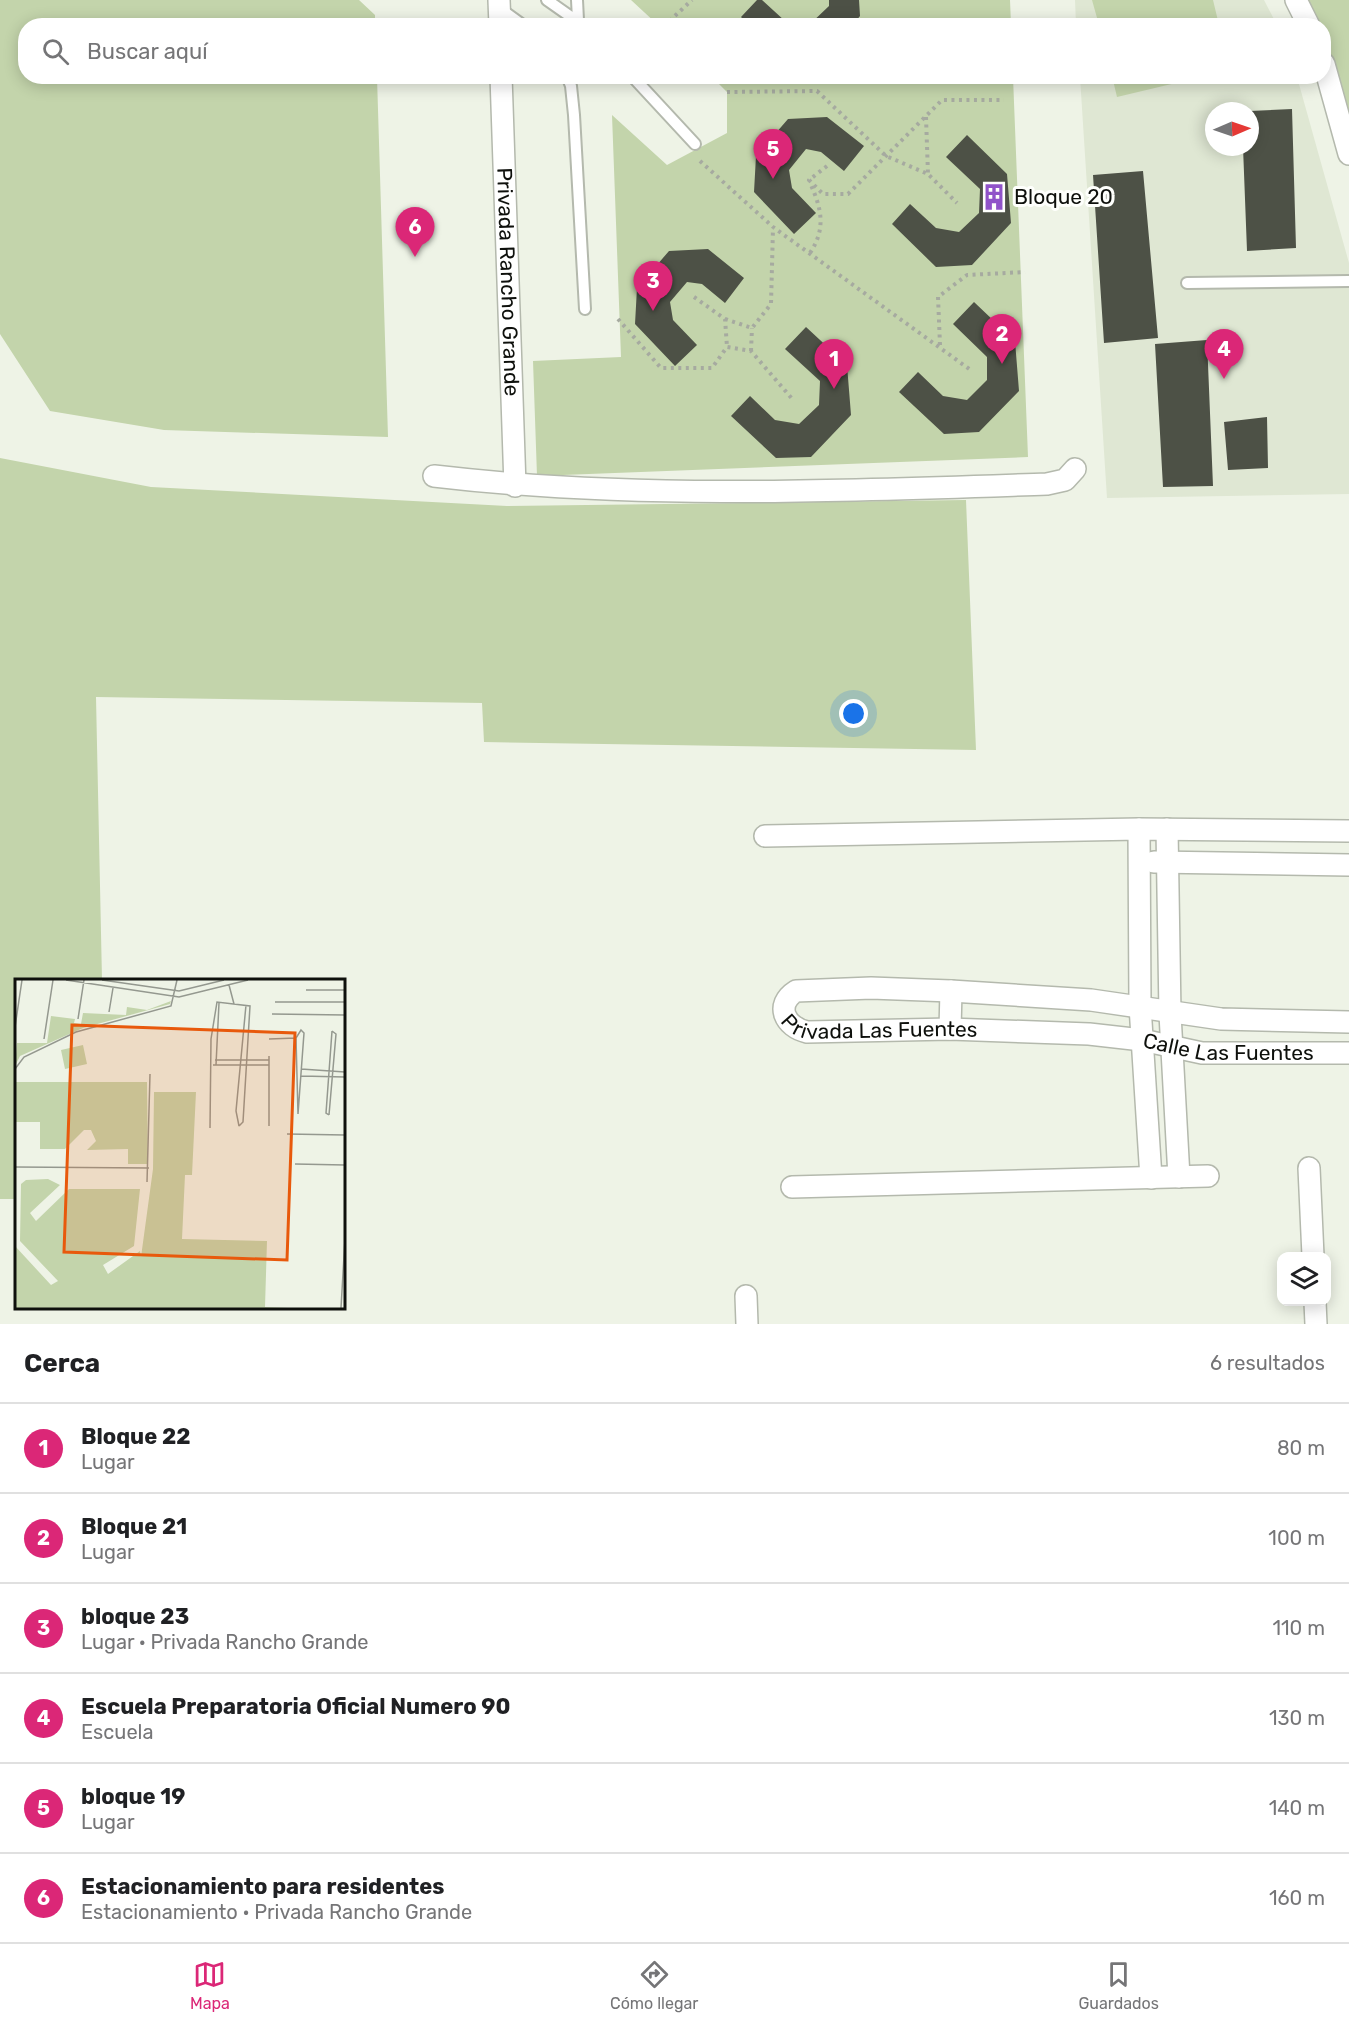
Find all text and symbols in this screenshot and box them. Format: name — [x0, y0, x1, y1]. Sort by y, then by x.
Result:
search box — [18, 18, 1331, 84]
icon: search — [39, 35, 72, 68]
text: Buscar aquí — [87, 38, 208, 65]
north arrow — [1205, 102, 1259, 156]
pin: 5 — [754, 130, 792, 179]
street label: Privada Rancho Grande — [492, 167, 525, 397]
building icon: Bloque 20 — [979, 182, 1009, 212]
place label: Bloque 20 — [1014, 184, 1113, 209]
pin: 6 — [396, 208, 434, 257]
pin: 3 — [634, 262, 672, 311]
pin: 2 — [982, 314, 1022, 364]
pin: 4 — [1204, 330, 1244, 379]
pin: 1 — [814, 340, 854, 389]
your location — [839, 699, 868, 728]
inset map — [15, 979, 345, 1309]
street label: Privada Las Fuentes — [776, 1008, 978, 1044]
street label: Calle Las Fuentes — [1141, 1028, 1314, 1066]
map controls — [1277, 1252, 1331, 1306]
button: layers — [1277, 1252, 1331, 1306]
text: Cerca — [24, 1348, 100, 1379]
text: 6 resultados — [1210, 1351, 1325, 1375]
text: Bloque 22 — [81, 1423, 191, 1450]
text: 1 — [39, 1436, 48, 1460]
text: 80 m — [1277, 1436, 1325, 1460]
text: Lugar — [81, 1450, 135, 1474]
text: Bloque 21 — [81, 1513, 187, 1540]
text: 2 — [37, 1526, 50, 1550]
text: 100 m — [1268, 1526, 1325, 1550]
text: Lugar — [81, 1540, 135, 1564]
text: bloque 23 — [81, 1603, 189, 1630]
text: 3 — [37, 1616, 50, 1640]
text: 110 m — [1273, 1616, 1325, 1640]
text: Lugar · Privada Rancho Grande — [81, 1630, 369, 1654]
text: Escuela Preparatoria Oficial Numero 90 — [81, 1693, 510, 1720]
text: 4 — [37, 1706, 50, 1730]
text: 130 m — [1269, 1706, 1325, 1730]
text: Escuela — [81, 1720, 154, 1744]
text: bloque 19 — [81, 1783, 185, 1810]
text: 5 — [37, 1796, 50, 1820]
text: 140 m — [1269, 1796, 1325, 1820]
text: Lugar — [81, 1810, 135, 1834]
text: Estacionamiento para residentes — [81, 1873, 444, 1900]
text: 6 — [37, 1886, 50, 1910]
text: 160 m — [1269, 1886, 1325, 1910]
text: Estacionamiento · Privada Rancho Grande — [81, 1900, 472, 1924]
tab: Mapa — [190, 1958, 230, 2013]
tab: Cómo llegar — [610, 1958, 698, 2013]
tab: Guardados — [1078, 1958, 1159, 2013]

